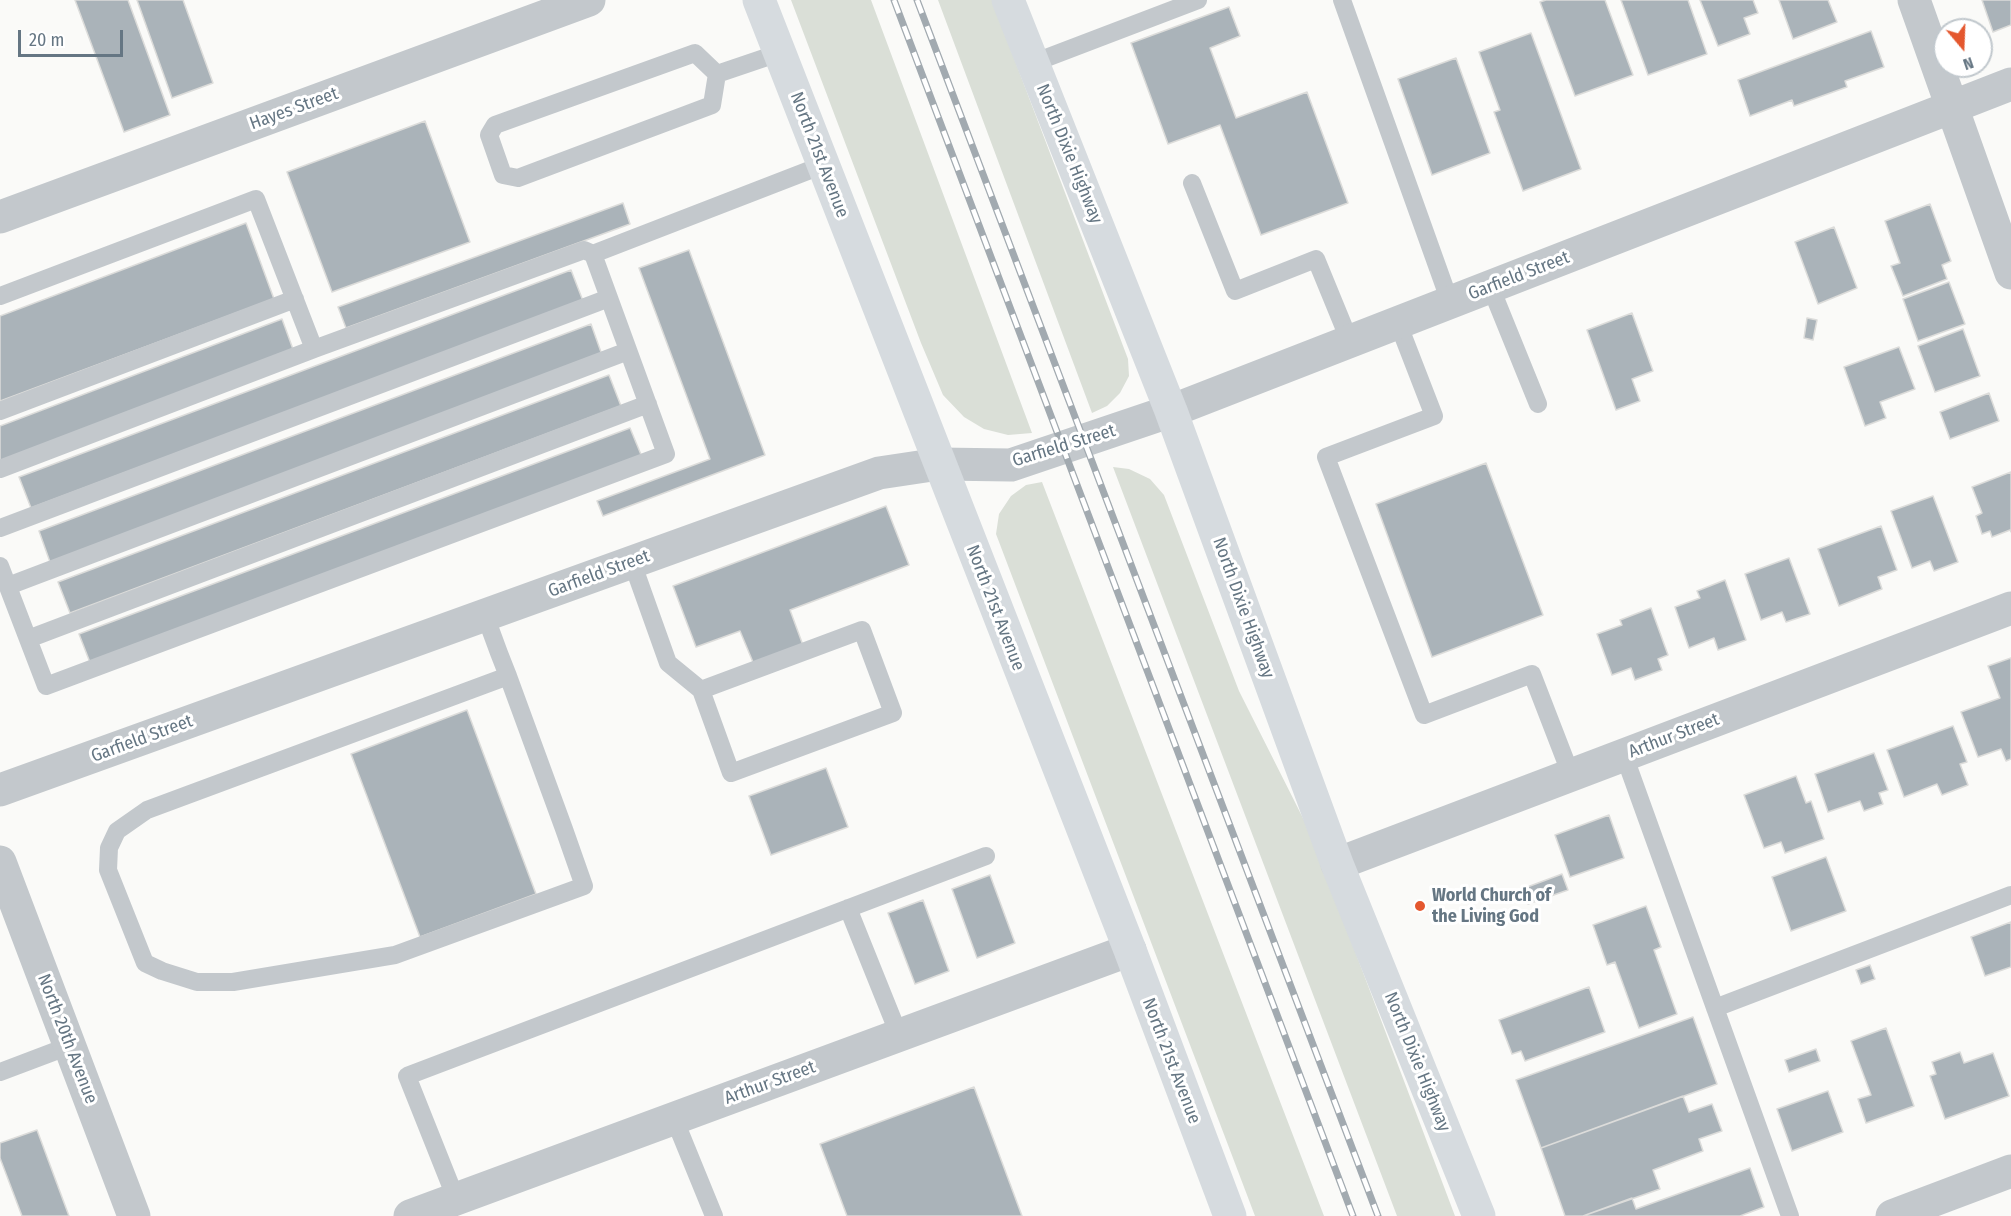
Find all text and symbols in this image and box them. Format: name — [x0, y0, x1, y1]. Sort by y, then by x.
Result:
scale bar — [21, 18, 126, 56]
north arrow — [1933, 18, 1993, 78]
text: 20 m — [29, 29, 64, 51]
text: N — [1961, 53, 1976, 74]
street label: North Dixie Highway — [1031, 81, 1107, 227]
street label: Hayes Street — [247, 83, 341, 135]
street label: North 21st Avenue — [785, 89, 853, 221]
street label: Garfield Street — [1465, 247, 1573, 305]
street label: Garfield Street — [1010, 420, 1118, 472]
street label: North Dixie Highway — [1207, 535, 1279, 681]
street label: North 21st Avenue — [961, 542, 1029, 674]
street label: Garfield Street — [545, 546, 653, 602]
street label: Arthur Street — [1626, 709, 1722, 763]
street label: Garfield Street — [88, 711, 196, 767]
place label: World Church of the Living God — [1432, 885, 1551, 928]
marker: World Church of the Living God — [1413, 899, 1427, 913]
street label: North 20th Avenue — [32, 971, 102, 1107]
street label: North Dixie Highway — [1379, 989, 1455, 1135]
street label: North 21st Avenue — [1137, 995, 1205, 1127]
street label: Arthur Street — [722, 1057, 818, 1109]

